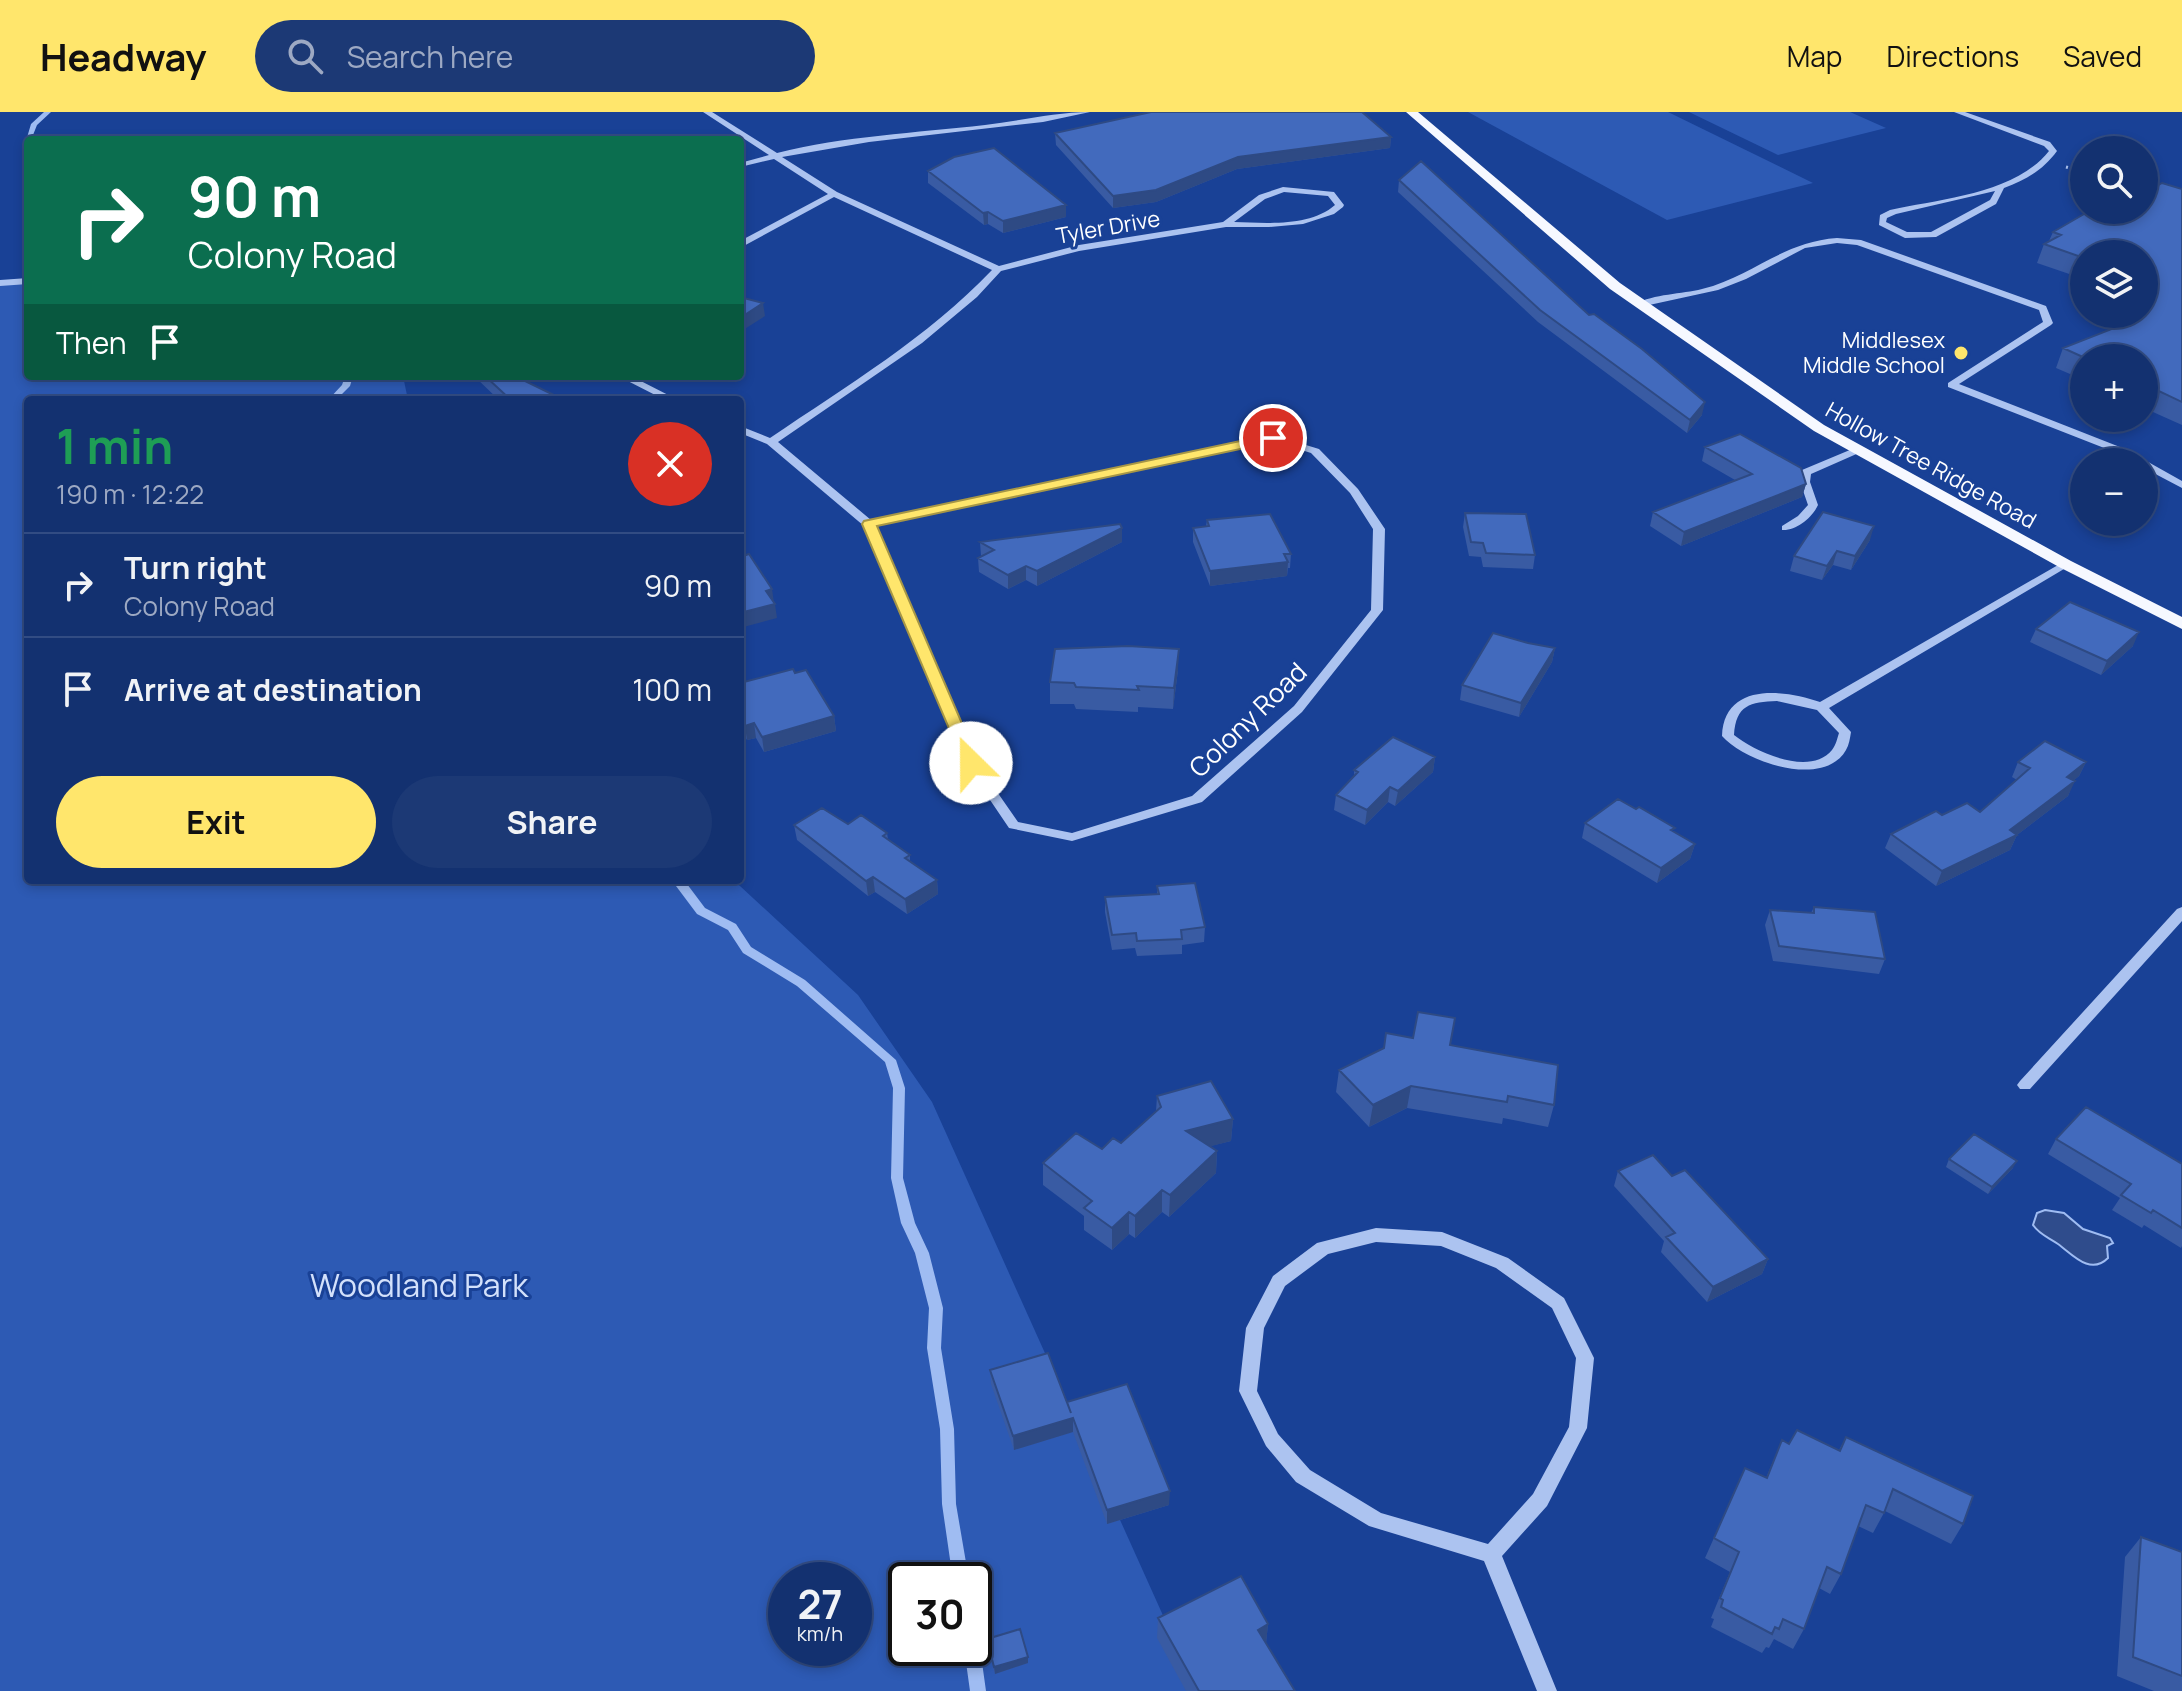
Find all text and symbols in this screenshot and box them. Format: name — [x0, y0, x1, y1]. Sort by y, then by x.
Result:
search box — [255, 20, 815, 92]
text: Headway — [40, 30, 207, 82]
icon: search — [283, 34, 327, 78]
text: Search here — [347, 36, 513, 77]
text: Map — [1787, 37, 1842, 75]
text: Directions — [1886, 37, 2019, 75]
text: Saved — [2063, 37, 2142, 75]
map controls — [2070, 136, 2158, 536]
button: search — [2070, 136, 2158, 224]
text: 90 m — [188, 157, 321, 234]
icon: right — [56, 168, 160, 272]
street label: Tyler Drive — [1054, 203, 1162, 251]
text: Colony Road — [188, 230, 397, 279]
button: layers — [2070, 240, 2158, 328]
icon: arrive — [143, 320, 187, 364]
text: Then — [56, 322, 127, 363]
place label: Middlesex Middle School — [1803, 325, 1945, 380]
marker: Middlesex Middle School — [1952, 344, 1970, 362]
button: + — [2070, 344, 2158, 432]
street label: Hollow Tree Ridge Road — [1820, 395, 2042, 535]
pin — [1239, 404, 1307, 472]
text: 1 min — [56, 413, 173, 478]
icon: arrive — [1251, 416, 1295, 460]
button: close — [628, 422, 712, 506]
button: − — [2070, 448, 2158, 536]
text: 190 m · 12:22 — [56, 476, 204, 512]
text: Turn right — [124, 547, 267, 588]
icon: right — [56, 563, 100, 607]
text: 90 m — [644, 565, 712, 606]
text: Colony Road — [124, 588, 275, 624]
street label: Colony Road — [1181, 654, 1314, 785]
icon: arrive — [56, 667, 100, 711]
text: Arrive at destination — [124, 669, 422, 710]
text: 100 m — [632, 669, 712, 710]
position arrow — [929, 721, 1013, 805]
button: Exit — [56, 776, 376, 868]
button: Share — [392, 776, 712, 868]
park label: Woodland Park — [310, 1263, 529, 1307]
speed limit sign: 30 — [888, 1562, 992, 1666]
text: 27 — [797, 1576, 843, 1631]
text: km/h — [797, 1620, 843, 1647]

